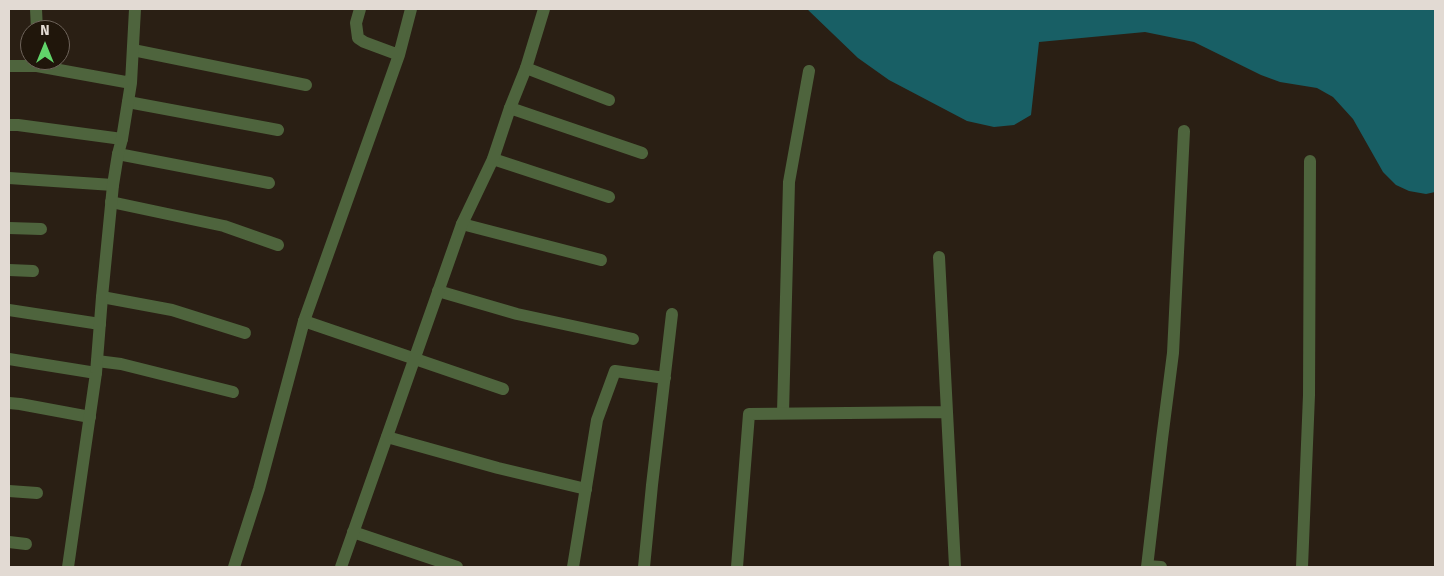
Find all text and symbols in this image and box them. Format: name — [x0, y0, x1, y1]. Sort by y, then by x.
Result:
north arrow — [20, 20, 70, 70]
text: N — [40, 22, 50, 39]

